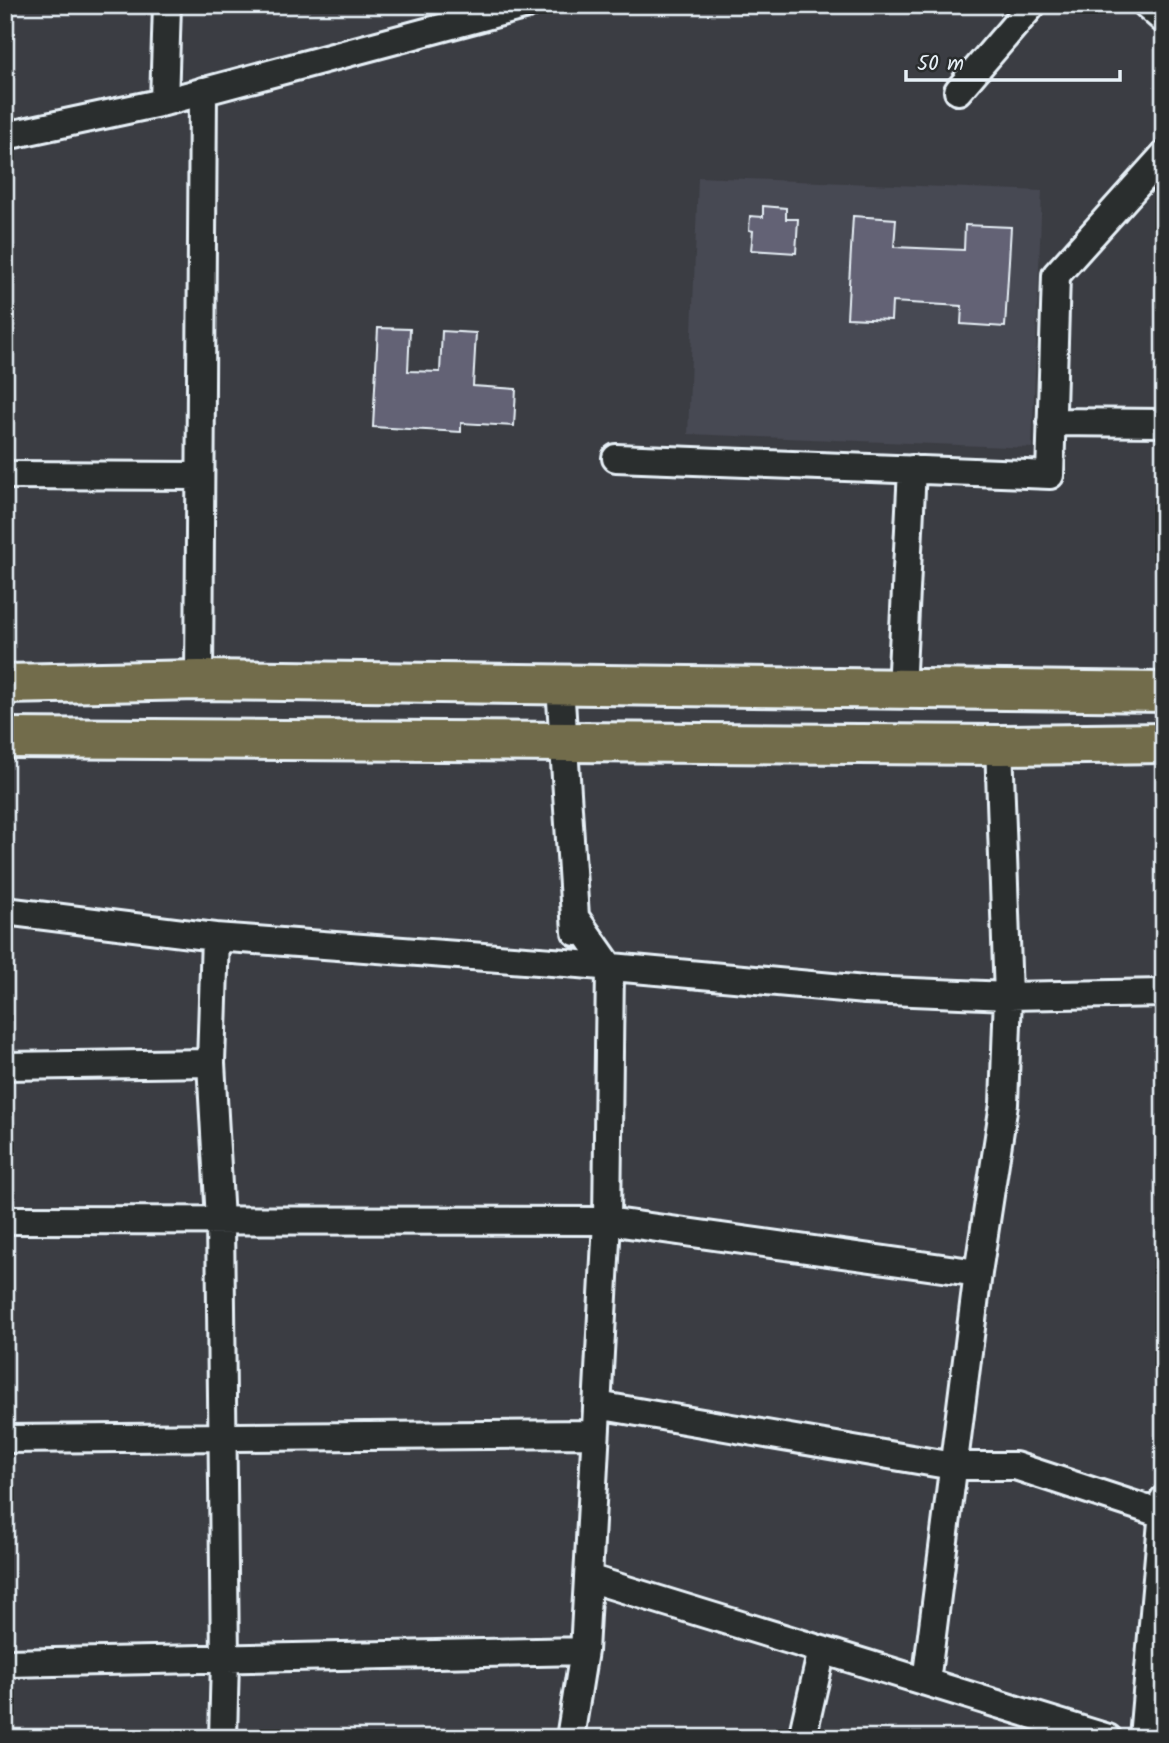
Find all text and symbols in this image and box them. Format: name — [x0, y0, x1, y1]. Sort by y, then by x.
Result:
scale bar — [906, 38, 1120, 82]
text: 50 m — [917, 48, 964, 81]

